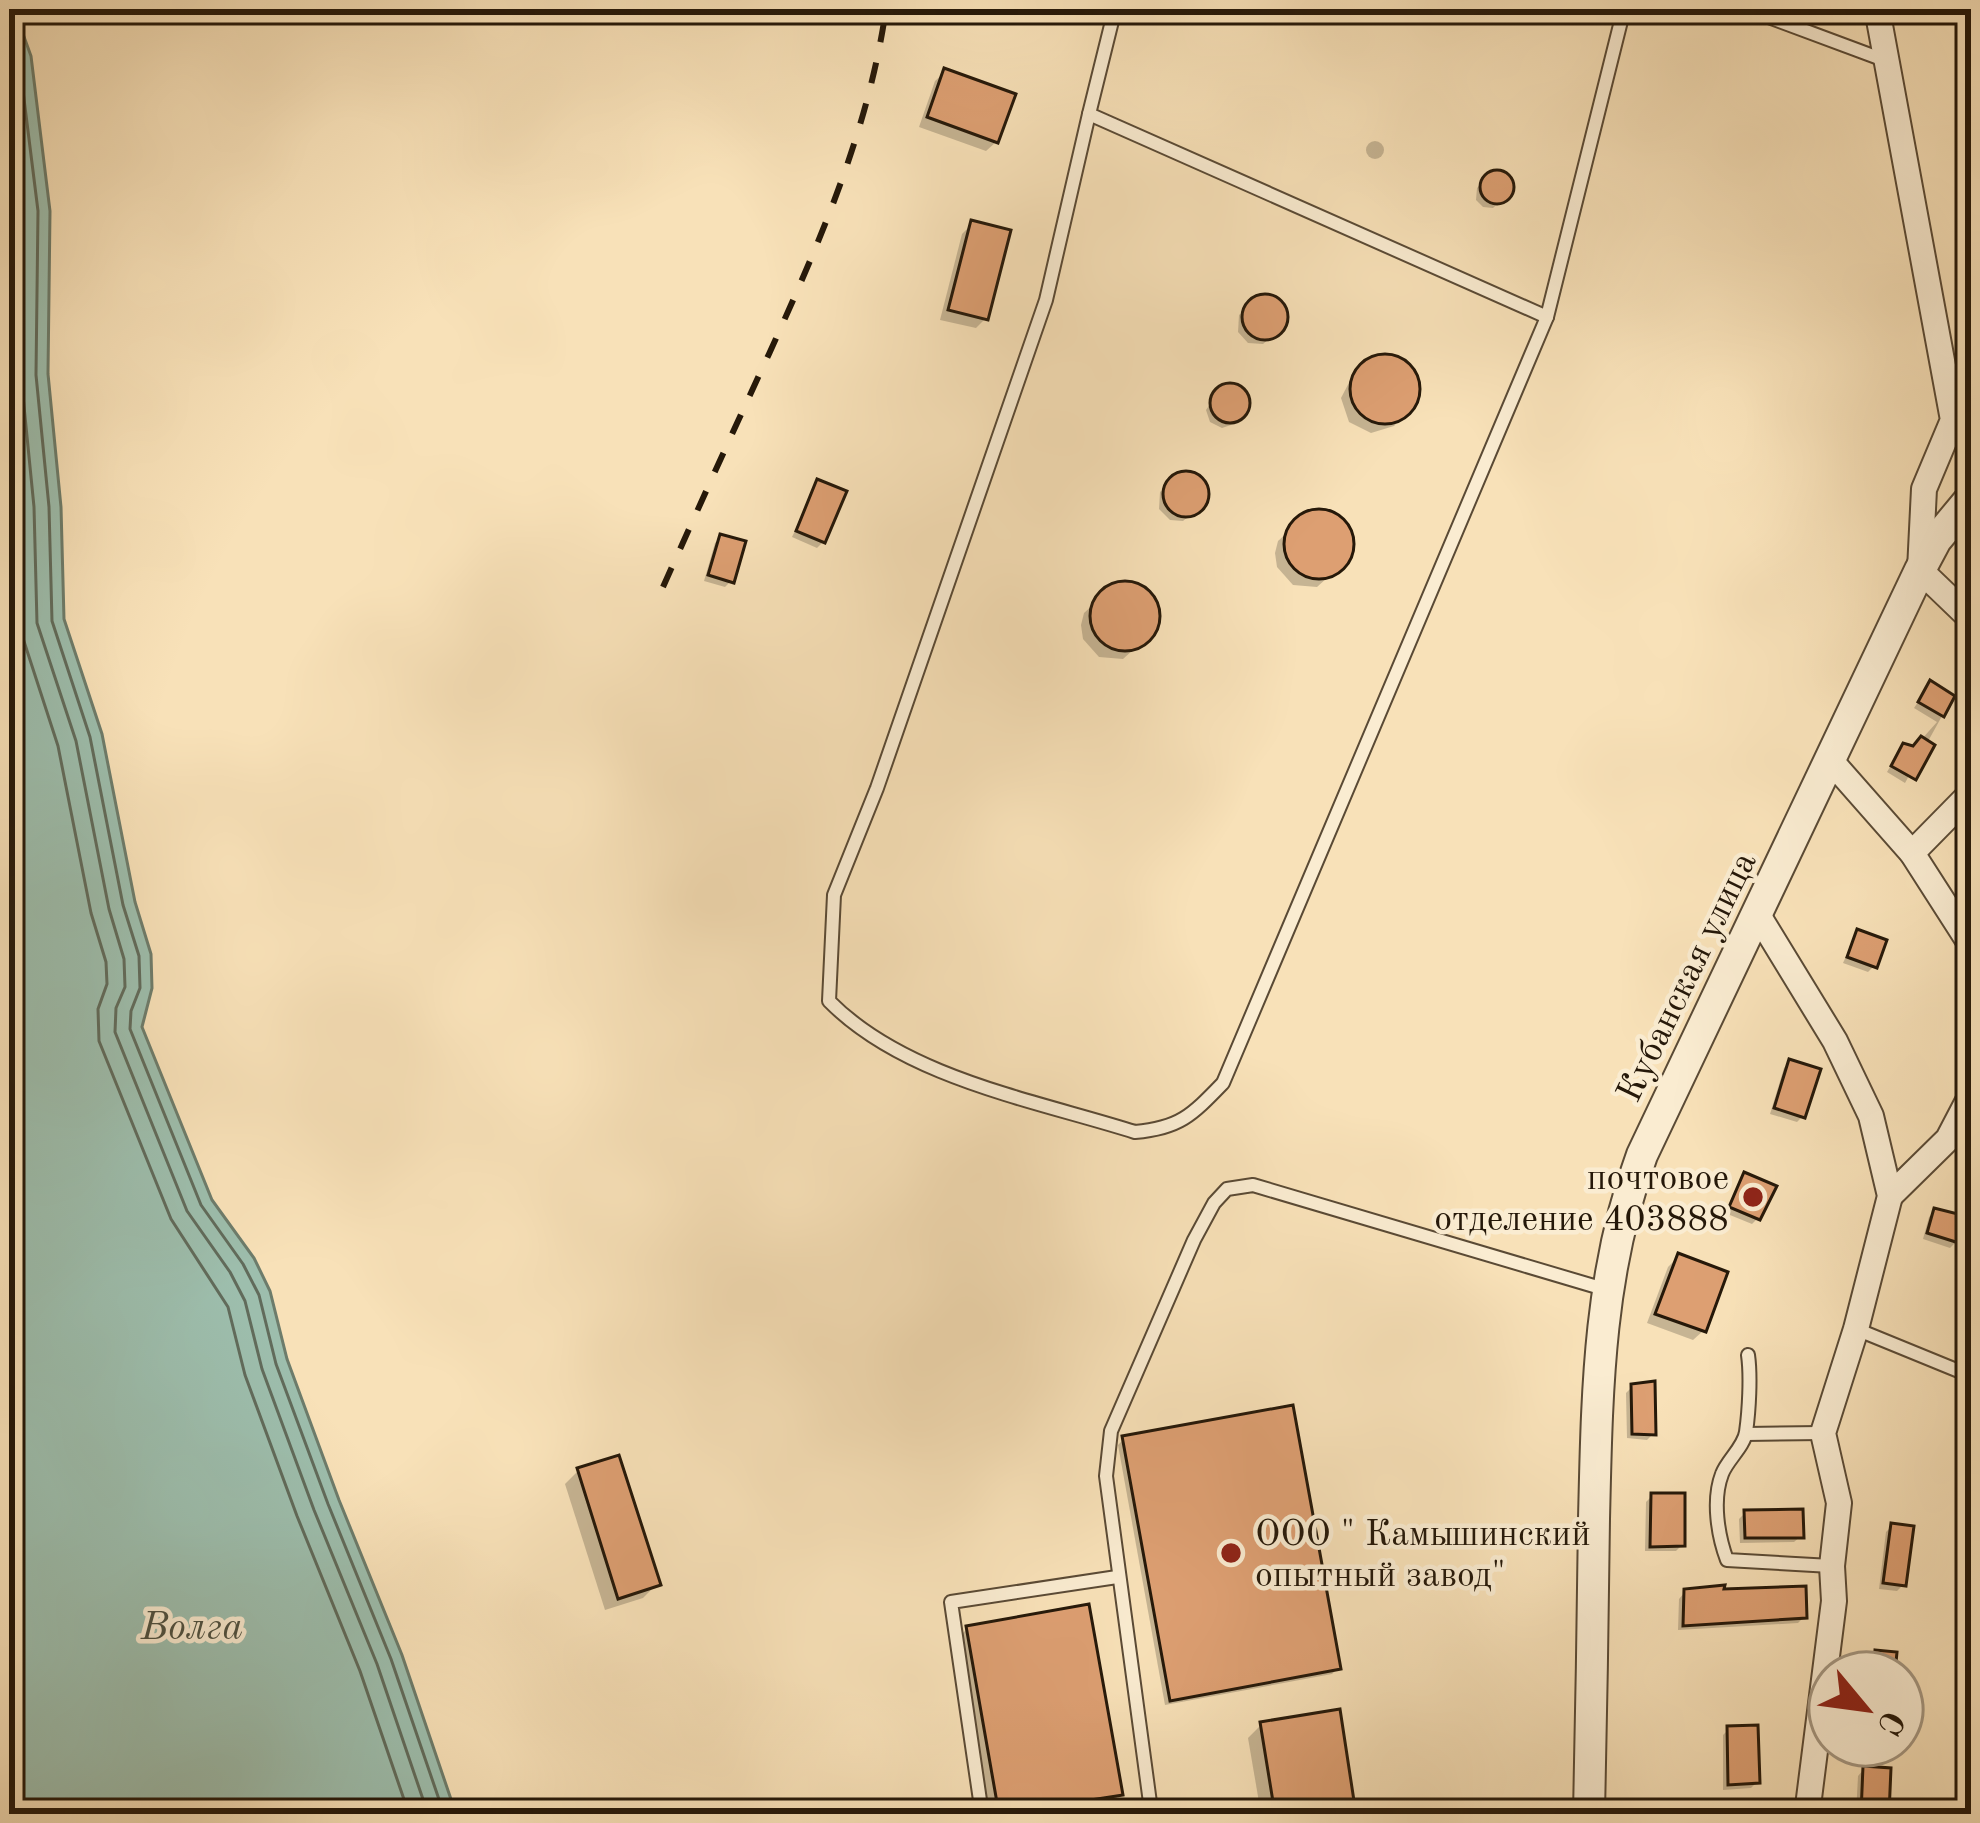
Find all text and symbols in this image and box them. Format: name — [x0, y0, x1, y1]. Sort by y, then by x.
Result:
street label: Кубанская улица — [1613, 847, 1765, 1108]
place label: почтовое отделение 403888 — [1434, 1162, 1729, 1239]
marker: почтовое отделение 403888 — [1740, 1184, 1766, 1210]
place label: ООО " Камышинский опытный завод" — [1255, 1518, 1591, 1595]
marker: ООО " Камышинский опытный завод" — [1218, 1540, 1244, 1566]
water label: Волга — [140, 1609, 243, 1648]
north arrow — [1806, 1649, 1926, 1769]
text: С — [1869, 1704, 1909, 1739]

